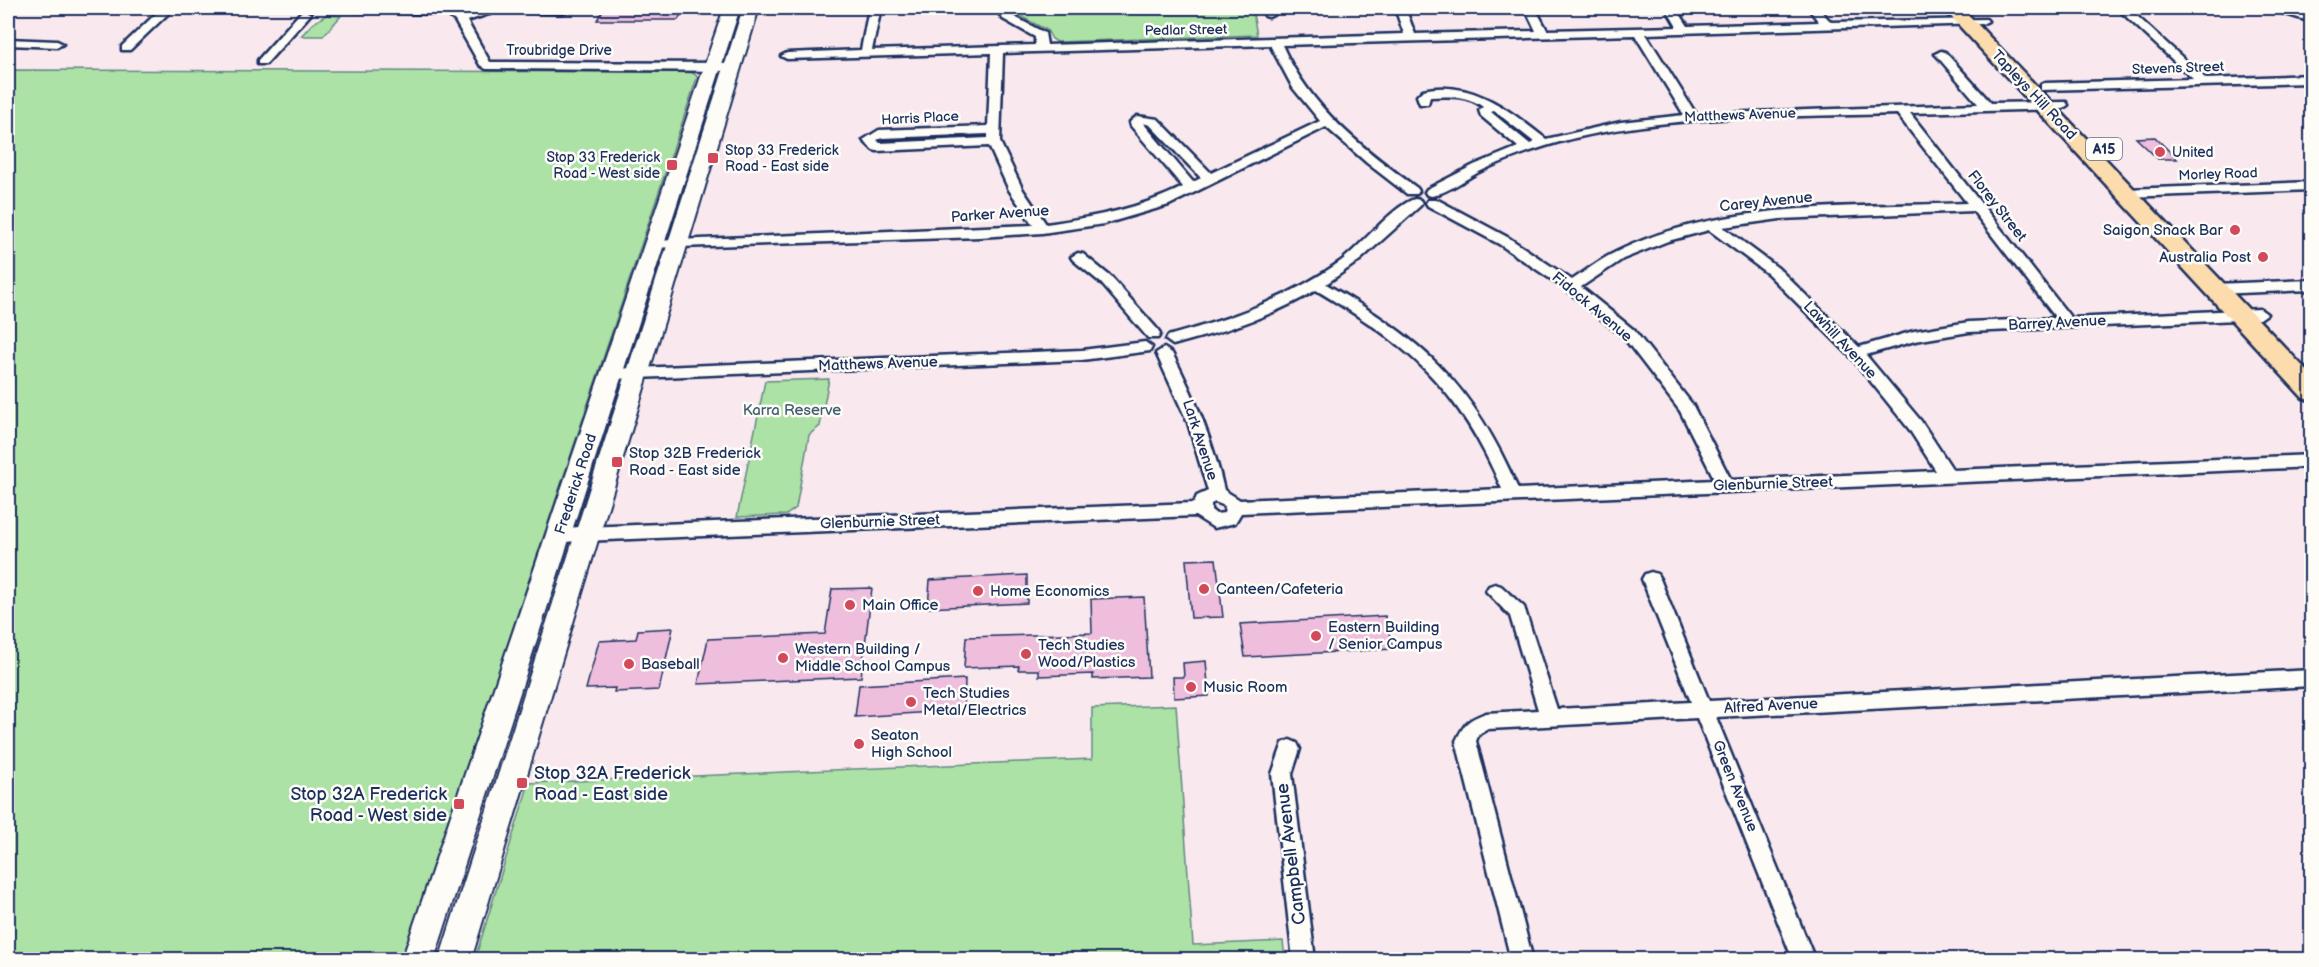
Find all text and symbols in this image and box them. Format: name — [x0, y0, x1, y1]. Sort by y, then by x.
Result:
street label: Pedlar Street — [1145, 21, 1228, 39]
street label: Troubridge Drive — [506, 42, 612, 59]
street label: Tapleys Hill Road — [1987, 46, 2081, 144]
street label: Stevens Street — [2132, 58, 2225, 78]
street label: Matthews Avenue — [1684, 105, 1796, 125]
street label: Harris Place — [881, 107, 959, 129]
road number: A15 — [2086, 138, 2122, 160]
place label: Stop 33 Frederick Road - East side — [725, 142, 839, 175]
place label: United — [2172, 144, 2214, 161]
marker: United — [2153, 145, 2167, 159]
place label: Stop 33 Frederick Road - West side — [546, 149, 660, 182]
marker: Stop 33 Frederick Road - East side — [706, 151, 720, 165]
marker: Stop 33 Frederick Road - West side — [665, 158, 679, 172]
street label: Morley Road — [2178, 164, 2258, 184]
street label: Florey Street — [1963, 167, 2031, 246]
street label: Carey Avenue — [1719, 188, 1813, 216]
street label: Parker Avenue — [950, 201, 1050, 227]
place label: Saigon Snack Bar — [2103, 221, 2224, 240]
marker: Saigon Snack Bar — [2228, 223, 2242, 237]
place label: Australia Post — [2159, 248, 2251, 267]
marker: Australia Post — [2256, 250, 2270, 264]
street label: Fidock Avenue — [1548, 268, 1636, 346]
street label: Lawhill Avenue — [1799, 297, 1881, 383]
street label: Barrey Avenue — [2007, 311, 2107, 335]
street label: Matthews Avenue — [818, 352, 938, 376]
street label: Lark Avenue — [1178, 397, 1222, 483]
park label: Karra Reserve — [743, 401, 841, 420]
street label: Frederick Road — [551, 431, 601, 537]
place label: Stop 32B Frederick Road - East side — [629, 444, 761, 480]
marker: Stop 32B Frederick Road - East side — [610, 455, 624, 469]
street label: Glenburnie Street — [1713, 472, 1834, 496]
street label: Glenburnie Street — [820, 510, 941, 534]
place label: Canteen/Cafeteria — [1216, 580, 1343, 599]
place label: Home Economics — [990, 582, 1110, 601]
marker: Canteen/Cafeteria — [1197, 582, 1211, 596]
marker: Home Economics — [971, 584, 985, 598]
place label: Main Office — [862, 596, 939, 615]
marker: Main Office — [843, 598, 857, 612]
place label: Eastern Building / Senior Campus — [1328, 618, 1443, 654]
marker: Eastern Building / Senior Campus — [1309, 629, 1323, 643]
place label: Tech Studies Wood/Plastics — [1038, 636, 1136, 672]
place label: Western Building / Middle School Campus — [795, 640, 951, 676]
marker: Tech Studies Wood/Plastics — [1019, 647, 1033, 661]
marker: Western Building / Middle School Campus — [776, 651, 790, 665]
place label: Baseball — [641, 655, 700, 674]
marker: Baseball — [622, 657, 636, 671]
place label: Music Room — [1203, 678, 1287, 697]
marker: Music Room — [1184, 680, 1198, 694]
place label: Tech Studies Metal/Electrics — [923, 684, 1027, 720]
street label: Alfred Avenue — [1723, 694, 1819, 718]
marker: Tech Studies Metal/Electrics — [904, 695, 918, 709]
place label: Seaton High School — [871, 726, 952, 762]
marker: Seaton High School — [852, 737, 866, 751]
street label: Green Avenue — [1708, 737, 1762, 835]
place label: Stop 32A Frederick Road - East side — [534, 763, 691, 805]
marker: Stop 32A Frederick Road - East side — [515, 776, 529, 790]
street label: Campbell Avenue — [1272, 782, 1310, 926]
place label: Stop 32A Frederick Road - West side — [290, 784, 447, 826]
marker: Stop 32A Frederick Road - West side — [452, 797, 466, 811]

